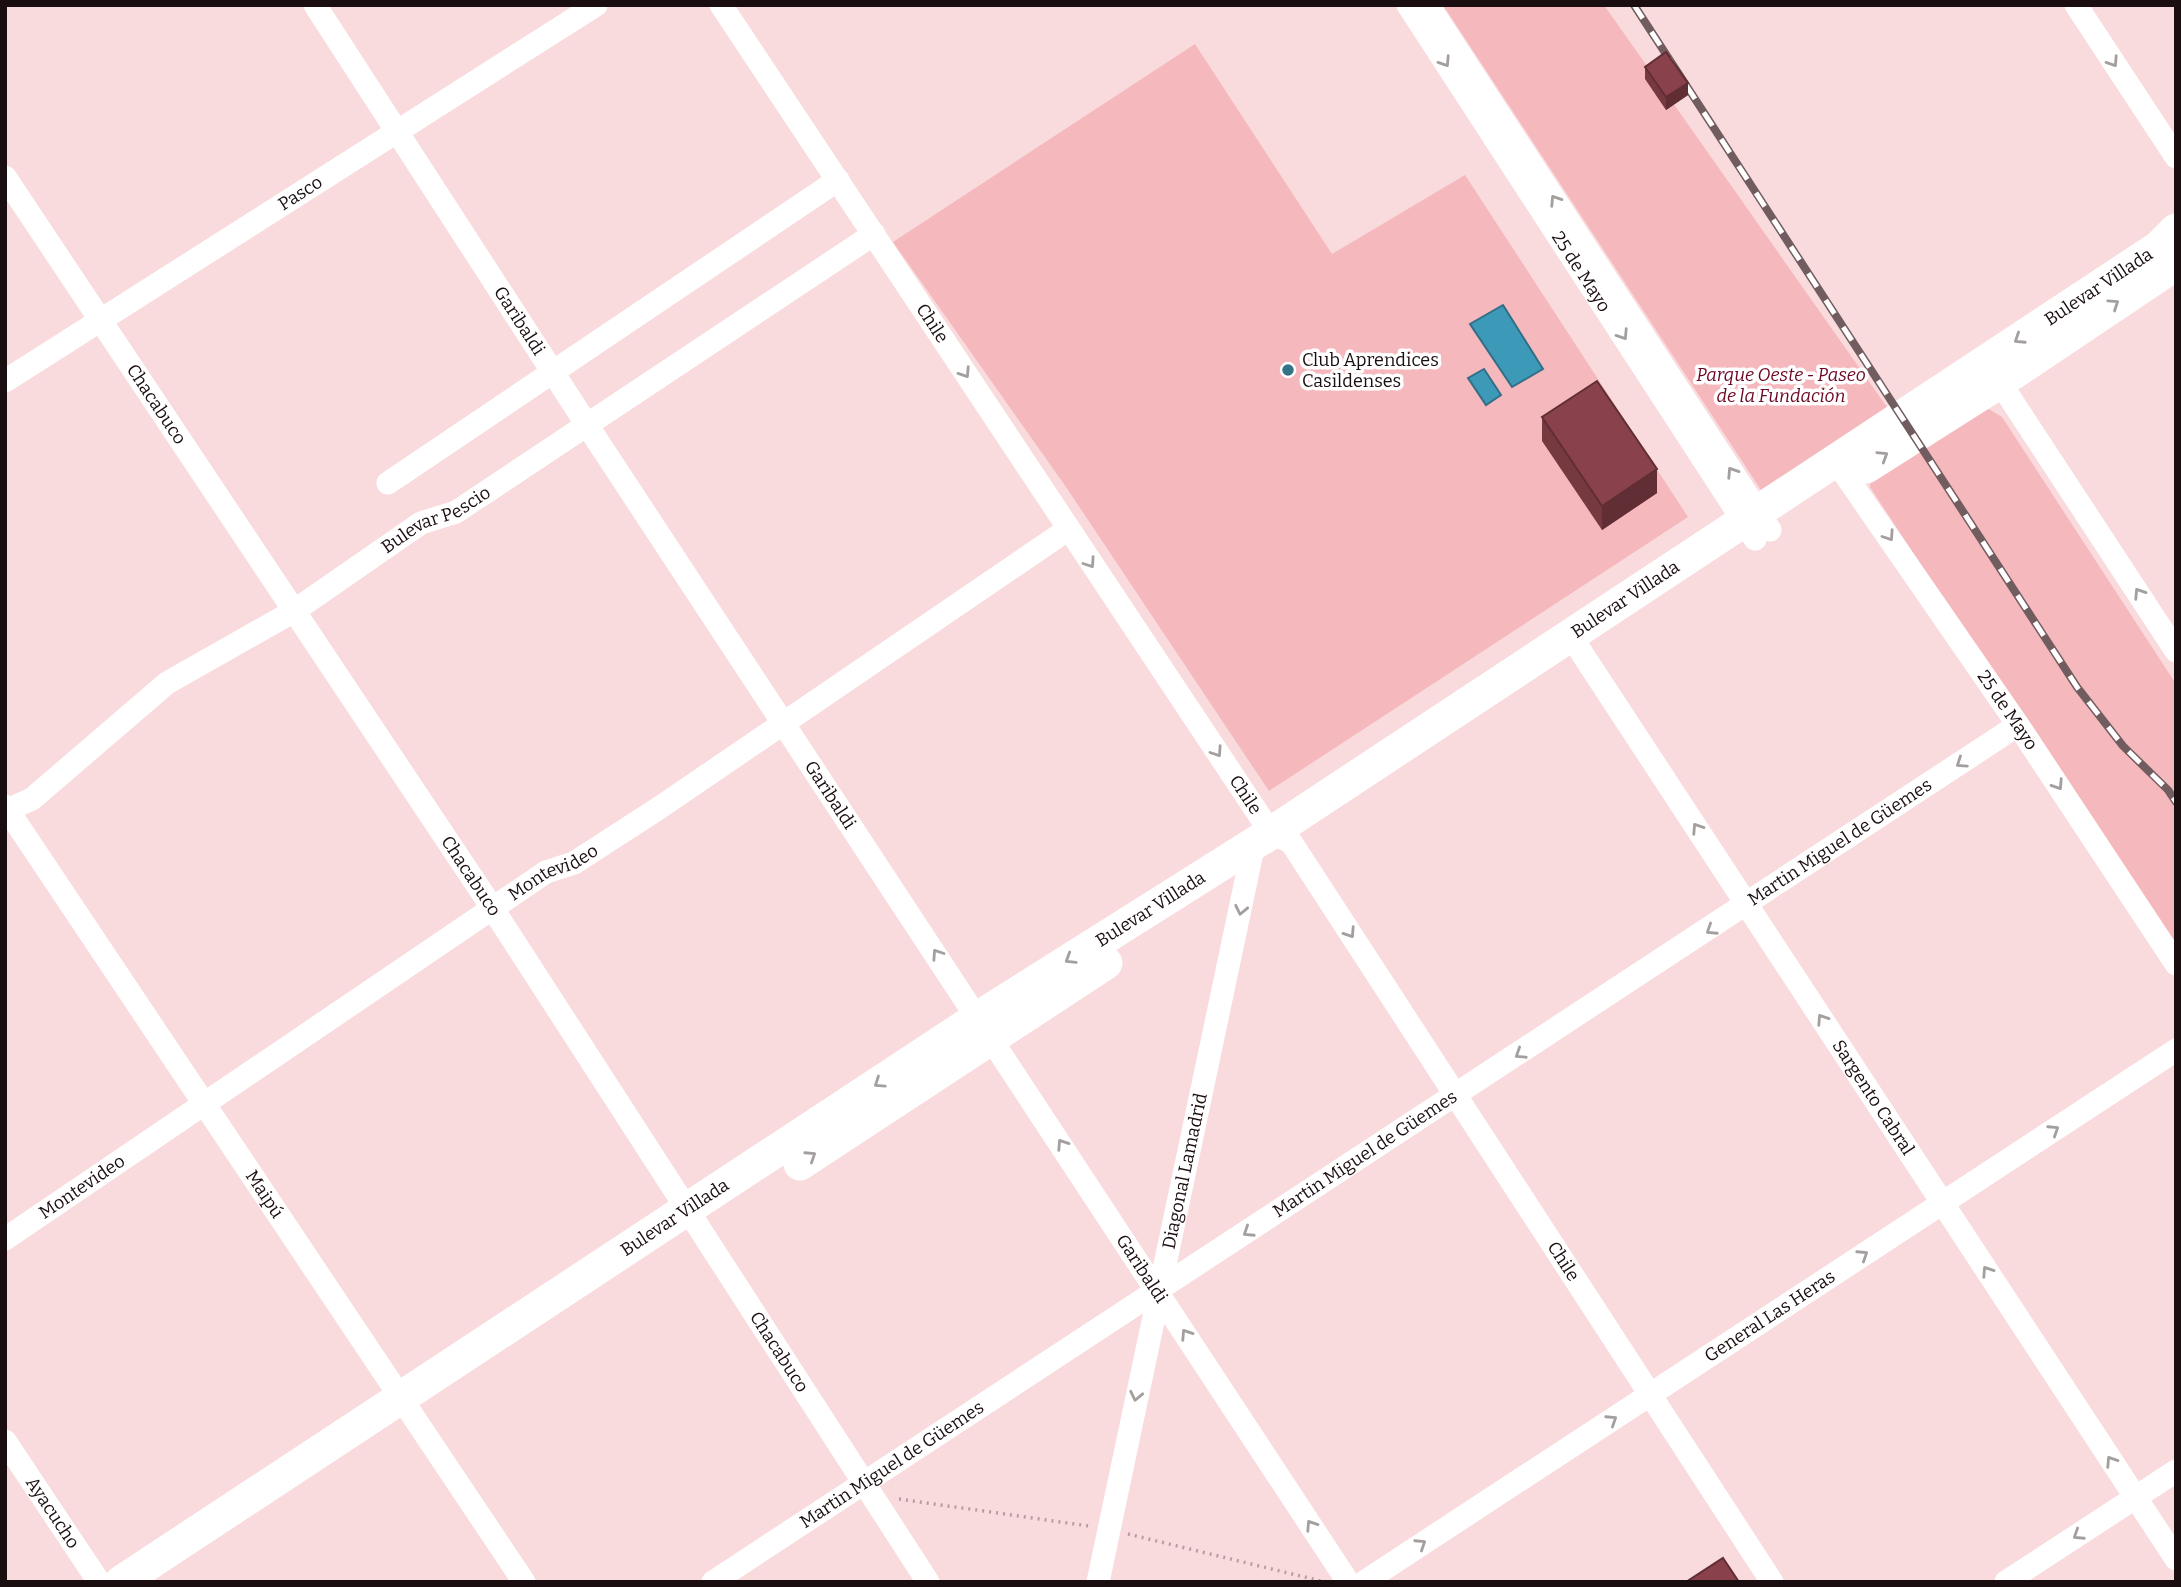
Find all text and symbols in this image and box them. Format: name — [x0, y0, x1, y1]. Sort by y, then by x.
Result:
one-way arrow — [1437, 55, 1450, 68]
one-way arrow — [2105, 55, 2118, 68]
street label: Pasco — [274, 171, 326, 215]
one-way arrow — [1550, 194, 1563, 207]
street label: 25 de Mayo — [1547, 227, 1615, 316]
street label: Bulevar Villada — [2040, 243, 2157, 331]
street label: Garibaldi — [489, 282, 550, 359]
street label: Chile — [911, 299, 953, 347]
one-way arrow — [2107, 299, 2120, 312]
one-way arrow — [1614, 327, 1627, 340]
one-way arrow — [2014, 331, 2027, 344]
place label: Club Aprendices Casildenses — [1302, 349, 1439, 392]
street label: Chacabuco — [122, 360, 191, 448]
marker: Club Aprendices Casildenses — [1280, 362, 1296, 378]
park label: Parque Oeste - Paseo de la Fundación — [1696, 364, 1866, 407]
one-way arrow — [957, 366, 970, 379]
one-way arrow — [1876, 451, 1889, 464]
one-way arrow — [1728, 467, 1741, 480]
street label: Bulevar Pescio — [377, 481, 495, 558]
one-way arrow — [1881, 528, 1893, 541]
street label: Bulevar Villada — [1567, 555, 1684, 643]
one-way arrow — [1082, 556, 1095, 569]
one-way arrow — [2134, 588, 2147, 601]
street label: 25 de Mayo — [1973, 666, 2043, 754]
one-way arrow — [1209, 745, 1222, 758]
one-way arrow — [1956, 755, 1969, 768]
street label: Garibaldi — [800, 756, 861, 833]
street label: Chile — [1225, 771, 1267, 819]
street label: Martin Miguel de Güemes — [1744, 774, 1936, 910]
one-way arrow — [2049, 777, 2062, 790]
one-way arrow — [1693, 823, 1706, 836]
street label: Chacabuco — [436, 832, 506, 920]
street label: Montevideo — [504, 839, 602, 905]
street label: Bulevar Villada — [1092, 866, 1209, 952]
one-way arrow — [1235, 904, 1249, 916]
one-way arrow — [1705, 921, 1718, 934]
one-way arrow — [1341, 926, 1354, 939]
one-way arrow — [932, 948, 945, 961]
one-way arrow — [1065, 951, 1078, 964]
one-way arrow — [1817, 1013, 1830, 1026]
street label: Sargento Cabral — [1828, 1036, 1919, 1159]
one-way arrow — [1515, 1046, 1528, 1059]
one-way arrow — [874, 1075, 887, 1087]
street label: Martin Miguel de Güemes — [1269, 1085, 1461, 1222]
street label: Diagonal Lamadrid — [1158, 1091, 1212, 1251]
one-way arrow — [2046, 1126, 2059, 1139]
one-way arrow — [1057, 1139, 1070, 1152]
street label: Montevideo — [35, 1150, 129, 1224]
one-way arrow — [803, 1152, 816, 1165]
street label: Maipú — [241, 1166, 288, 1222]
street label: Bulevar Villada — [616, 1174, 733, 1261]
one-way arrow — [1243, 1224, 1256, 1237]
street label: Garibaldi — [1111, 1230, 1172, 1307]
street label: Chile — [1543, 1237, 1584, 1285]
one-way arrow — [1856, 1250, 1869, 1263]
street label: General Las Heras — [1700, 1265, 1839, 1367]
one-way arrow — [1982, 1266, 1995, 1279]
street label: Chacabuco — [745, 1307, 813, 1396]
one-way arrow — [1181, 1329, 1194, 1342]
one-way arrow — [1130, 1390, 1145, 1402]
street label: Martin Miguel de Güemes — [796, 1396, 988, 1533]
one-way arrow — [1604, 1415, 1617, 1428]
one-way arrow — [2107, 1456, 2119, 1469]
street label: Ayacucho — [21, 1473, 84, 1553]
one-way arrow — [1306, 1519, 1319, 1532]
one-way arrow — [2072, 1527, 2085, 1540]
one-way arrow — [1413, 1540, 1426, 1553]

